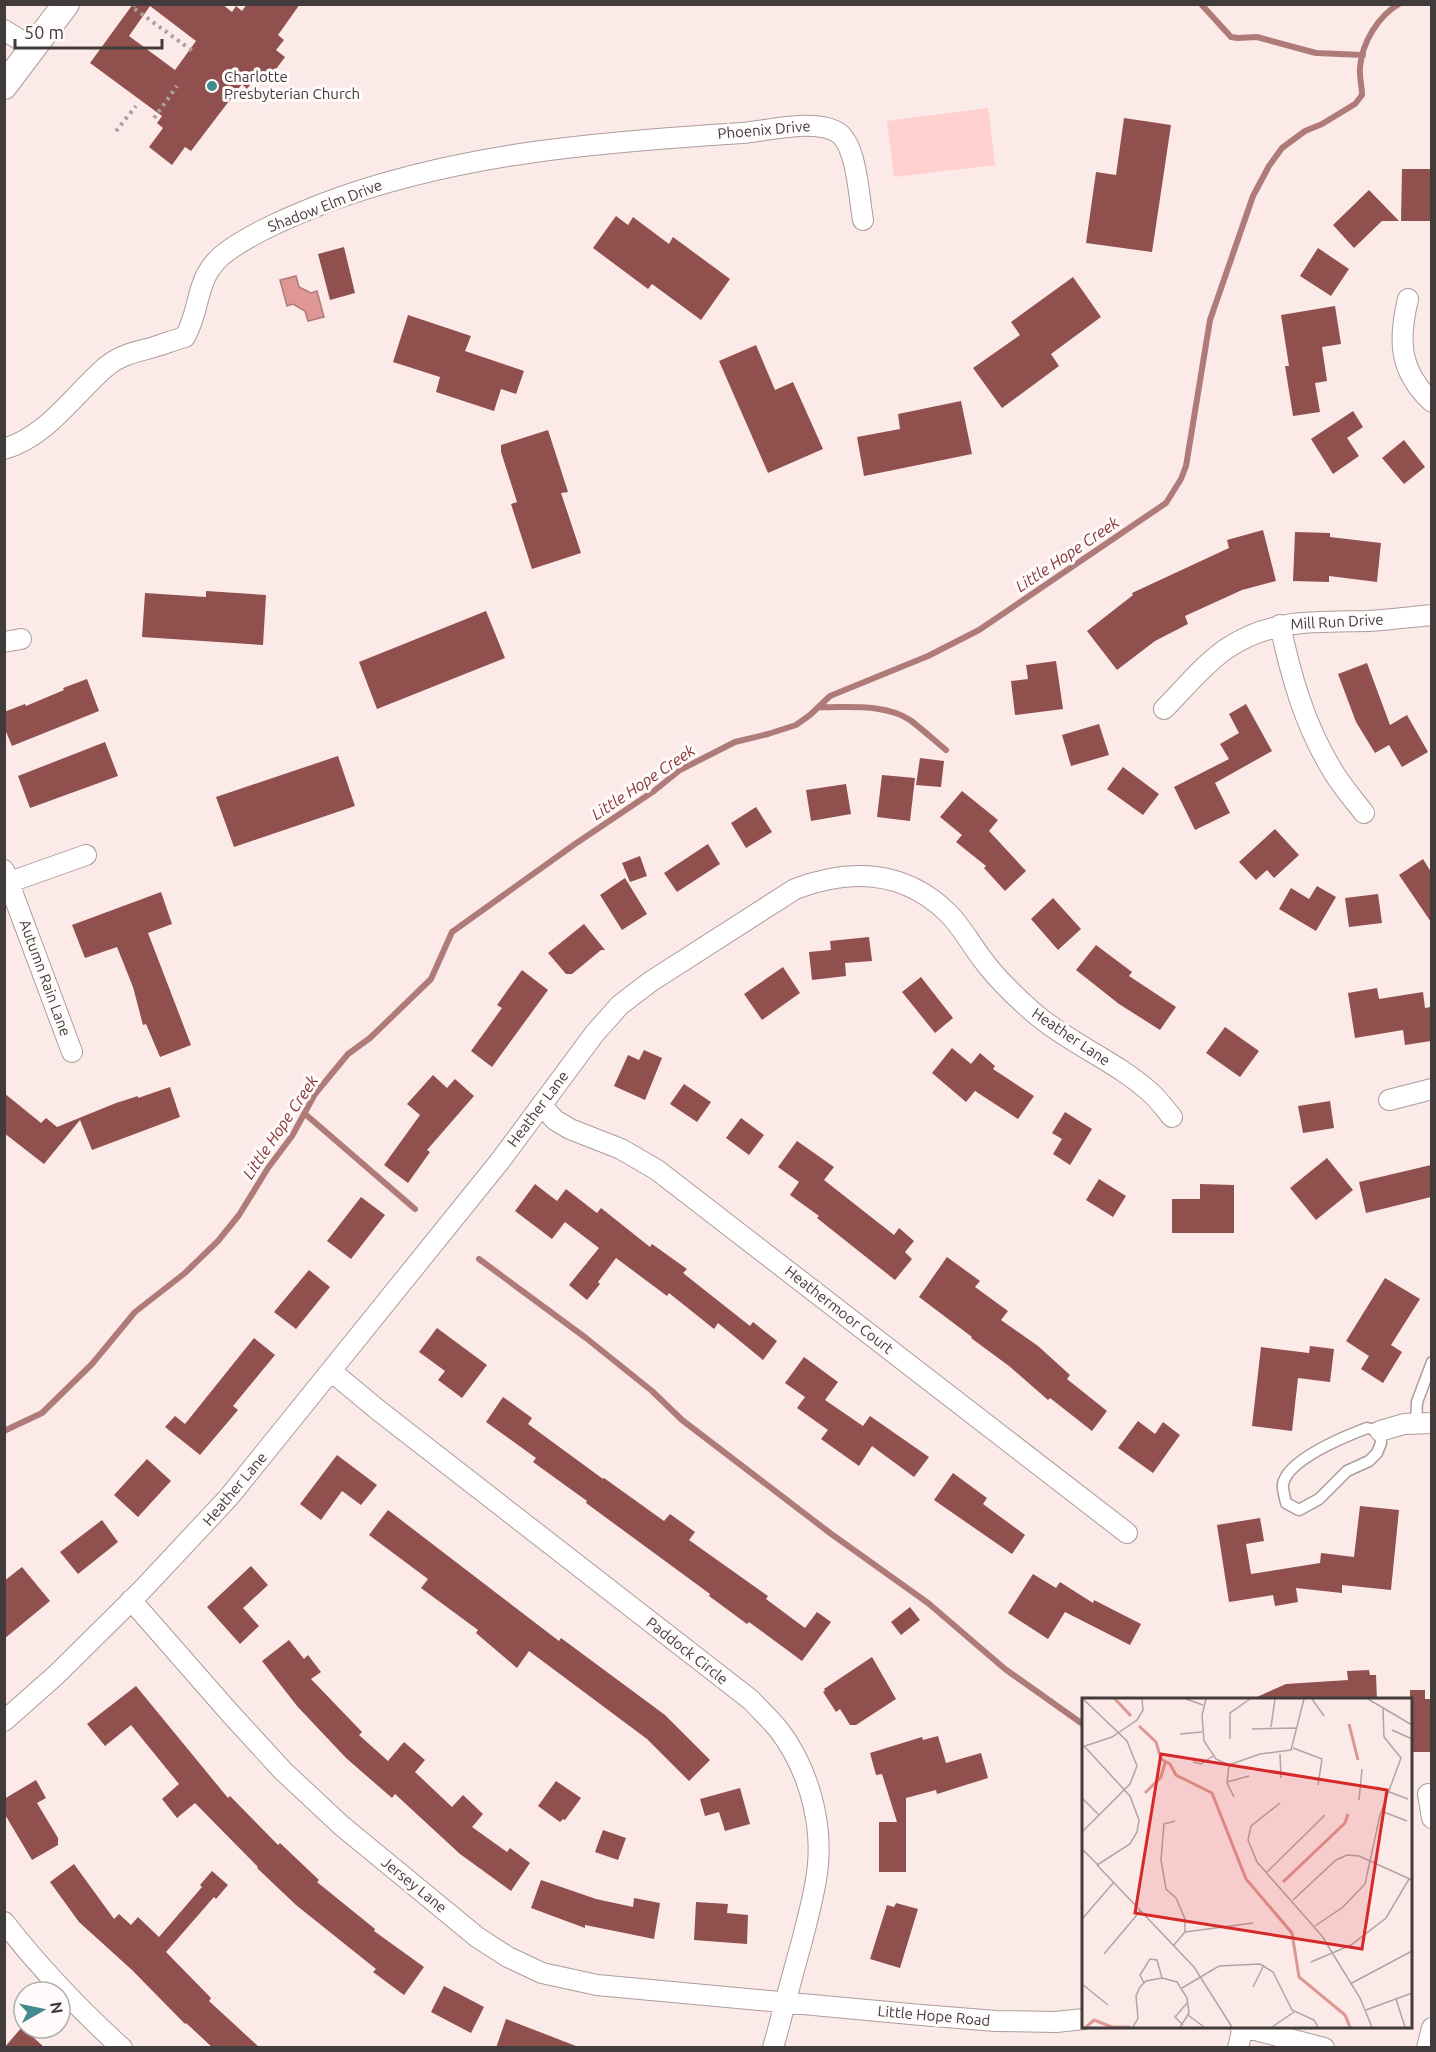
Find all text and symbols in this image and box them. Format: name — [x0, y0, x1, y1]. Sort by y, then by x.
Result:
scale bar — [15, 12, 162, 50]
text: 50 m — [24, 22, 64, 42]
place label: Charlotte Presbyterian Church — [224, 68, 360, 102]
marker: Charlotte Presbyterian Church — [205, 79, 219, 93]
street label: Phoenix Drive — [717, 117, 811, 142]
street label: Shadow Elm Drive — [265, 176, 384, 235]
water label: Little Hope Creek — [1012, 512, 1123, 595]
street label: Mill Run Drive — [1290, 611, 1384, 632]
water label: Little Hope Creek — [588, 740, 699, 823]
street label: Autumn Rain Lane — [17, 917, 74, 1038]
street label: Heather Lane — [1029, 1004, 1114, 1069]
street label: Heather Lane — [504, 1067, 572, 1150]
water label: Little Hope Creek — [239, 1071, 322, 1182]
street label: Heathermoor Court — [782, 1262, 897, 1357]
street label: Heather Lane — [199, 1449, 270, 1529]
street label: Paddock Circle — [643, 1614, 731, 1688]
inset map — [1082, 1698, 1412, 2028]
street label: Jersey Lane — [378, 1853, 450, 1916]
north arrow — [12, 1980, 72, 2040]
text: N — [47, 2000, 67, 2015]
street label: Little Hope Road — [877, 2002, 991, 2029]

